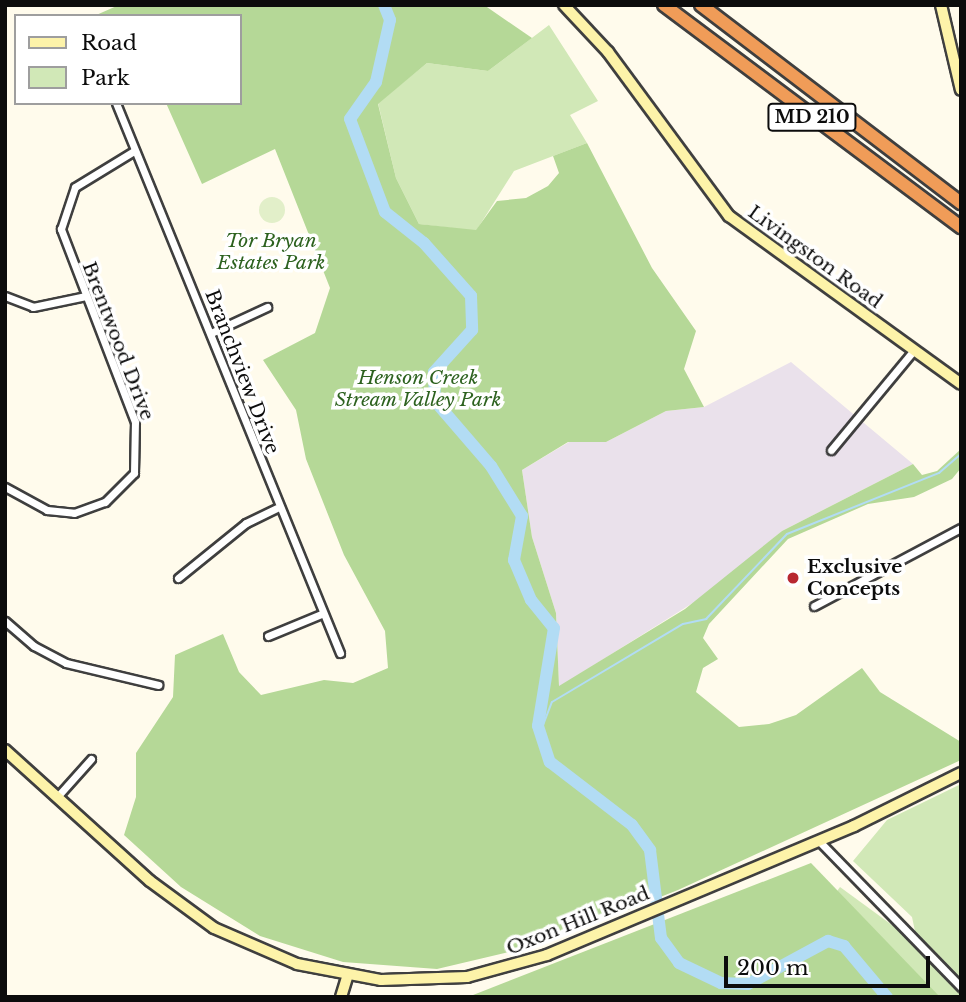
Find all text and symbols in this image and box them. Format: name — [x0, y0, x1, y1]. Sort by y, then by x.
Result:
legend — [14, 14, 242, 105]
text: Road — [81, 30, 137, 56]
text: Park — [81, 65, 130, 91]
road number: MD 210 — [766, 103, 858, 132]
street label: Livingston Road — [744, 201, 886, 313]
park label: Tor Bryan Estates Park — [217, 230, 325, 274]
street label: Brentwood Drive — [77, 259, 159, 423]
street label: Branchview Drive — [200, 286, 284, 458]
park label: Henson Creek Stream Valley Park — [334, 367, 502, 411]
place label: Exclusive Concepts — [807, 556, 902, 600]
marker: Exclusive Concepts — [785, 570, 801, 586]
street label: Oxon Hill Road — [503, 882, 653, 960]
scale bar — [728, 942, 934, 986]
text: 200 m — [737, 955, 808, 981]

